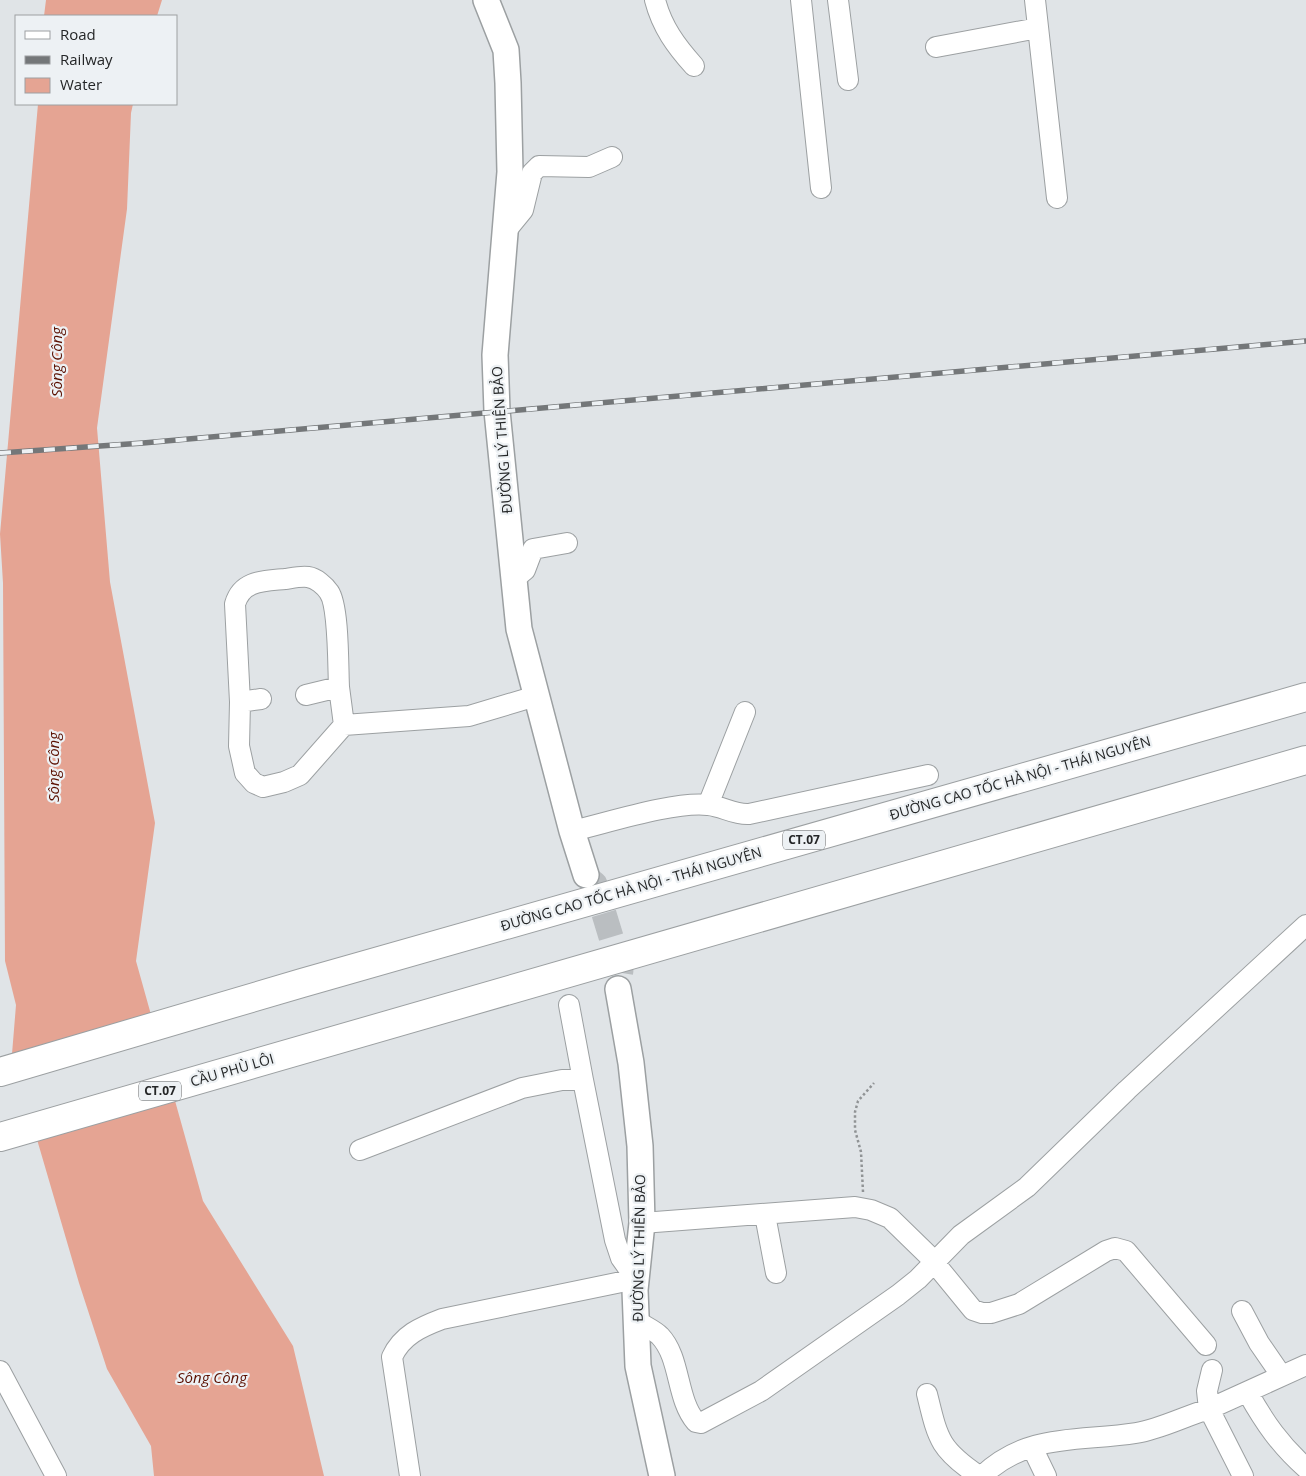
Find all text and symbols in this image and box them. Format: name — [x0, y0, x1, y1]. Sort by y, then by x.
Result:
legend — [15, 15, 178, 105]
text: Road — [60, 24, 96, 44]
text: Railway — [60, 49, 113, 69]
text: Water — [60, 74, 102, 94]
water label: Sông Công — [46, 326, 66, 397]
street label: ĐƯỜNG LÝ THIÊN BẢO — [487, 366, 516, 514]
water label: Sông Công — [43, 731, 63, 802]
street label: ĐƯỜNG CAO TỐC HÀ NỘI - THÁI NGUYÊN — [887, 731, 1153, 824]
road number: CT.07 — [783, 830, 825, 850]
street label: ĐƯỜNG CAO TỐC HÀ NỘI - THÁI NGUYÊN — [498, 842, 764, 935]
street label: CẦU PHÙ LÔI — [188, 1049, 276, 1091]
road number: CT.07 — [139, 1082, 181, 1100]
street label: ĐƯỜNG LÝ THIÊN BẢO — [628, 1174, 649, 1322]
water label: Sông Công — [177, 1367, 248, 1387]

